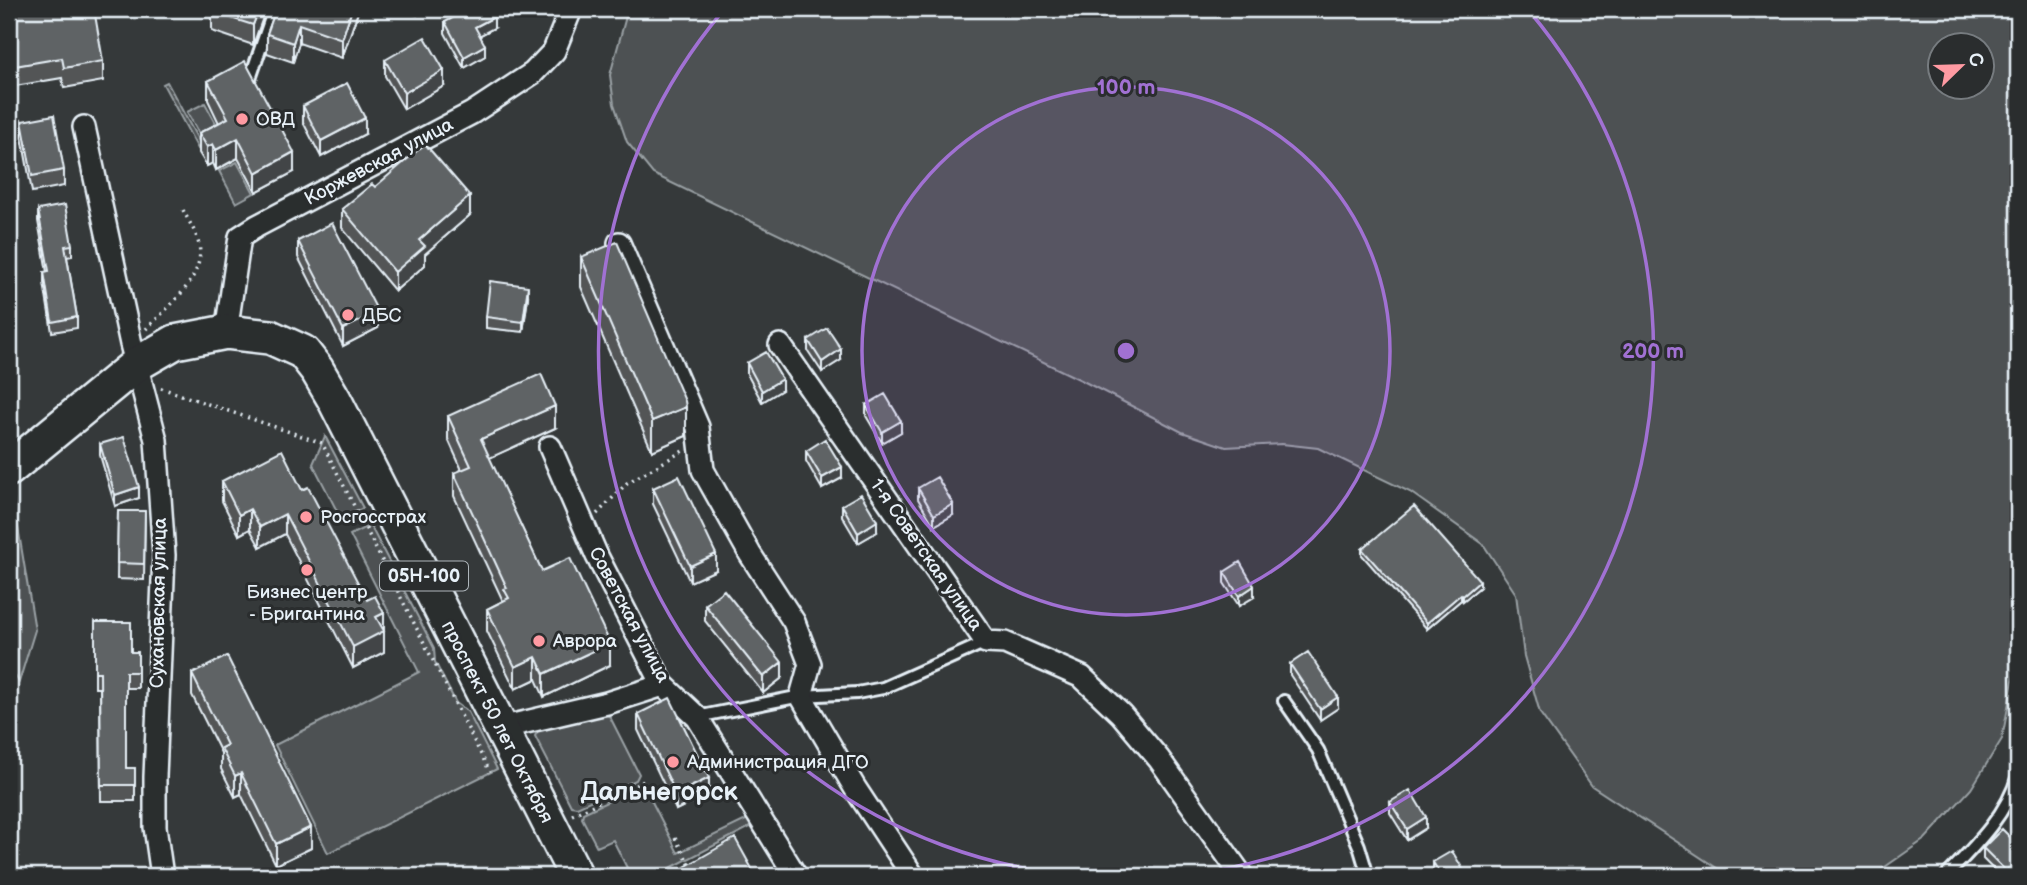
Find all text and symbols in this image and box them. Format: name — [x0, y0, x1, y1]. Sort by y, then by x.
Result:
north arrow — [1926, 32, 1996, 102]
text: С — [1962, 49, 1988, 71]
text: 100 m — [1097, 75, 1155, 100]
place label: ОВД — [256, 108, 295, 131]
marker: ОВД — [234, 111, 250, 127]
street label: Коржевская улица — [301, 113, 457, 211]
place label: ДБС — [362, 304, 402, 327]
marker: ДБС — [340, 307, 356, 323]
centre of rings — [1114, 339, 1138, 363]
text: 200 m — [1622, 339, 1684, 364]
street label: 1-я Советская улица — [865, 475, 987, 635]
place label: Росгосстрах — [320, 506, 427, 529]
marker: Росгосстрах — [298, 509, 314, 525]
street label: Сухановская улица — [146, 518, 172, 688]
street label: Советская улица — [584, 543, 674, 687]
marker: Бизнес центр - Бригантина — [299, 562, 315, 578]
road number: 05Н-100 — [380, 562, 468, 590]
place label: Бизнес центр - Бригантина — [247, 581, 368, 626]
street label: проспект 50 лет Октября — [436, 617, 558, 827]
place label: Аврора — [552, 630, 617, 653]
marker: Аврора — [531, 633, 547, 649]
place label: Администрация ДГО — [686, 751, 869, 774]
marker: Администрация ДГО — [665, 754, 681, 770]
district label: Дальнегорск — [580, 777, 739, 808]

